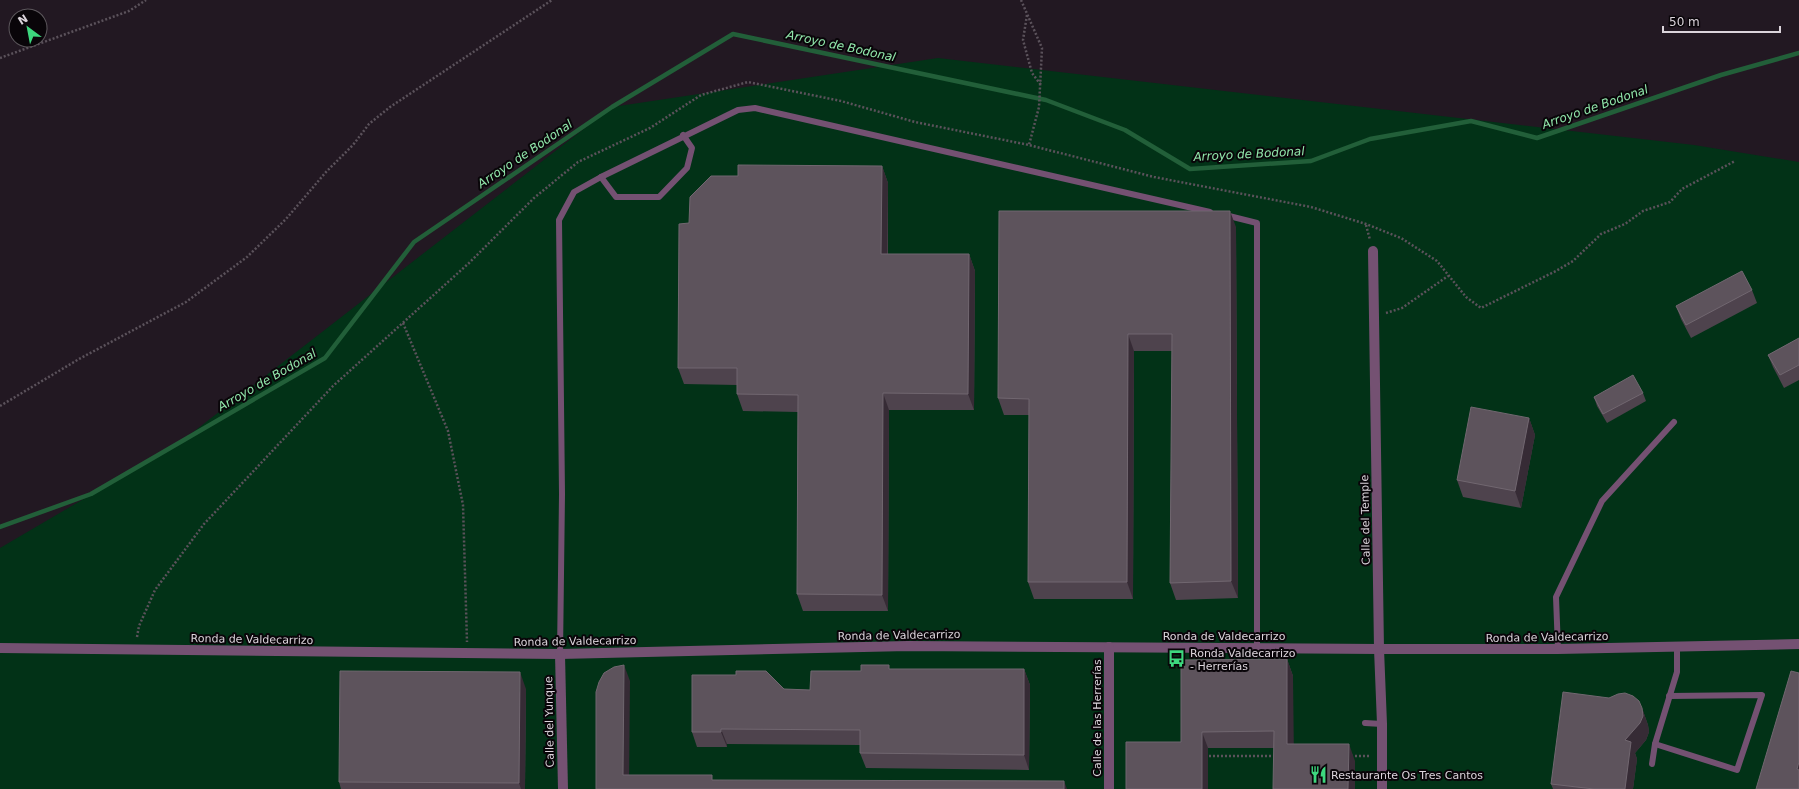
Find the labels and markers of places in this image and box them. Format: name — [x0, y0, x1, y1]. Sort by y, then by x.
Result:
place label: Ronda Valdecarrizo - Herrerías — [1190, 647, 1296, 673]
bus stop icon: Ronda Valdecarrizo - Herrerías — [1167, 649, 1187, 669]
restaurant icon: Restaurante Os Tres Cantos — [1308, 765, 1328, 785]
place label: Restaurante Os Tres Cantos — [1331, 769, 1483, 782]

